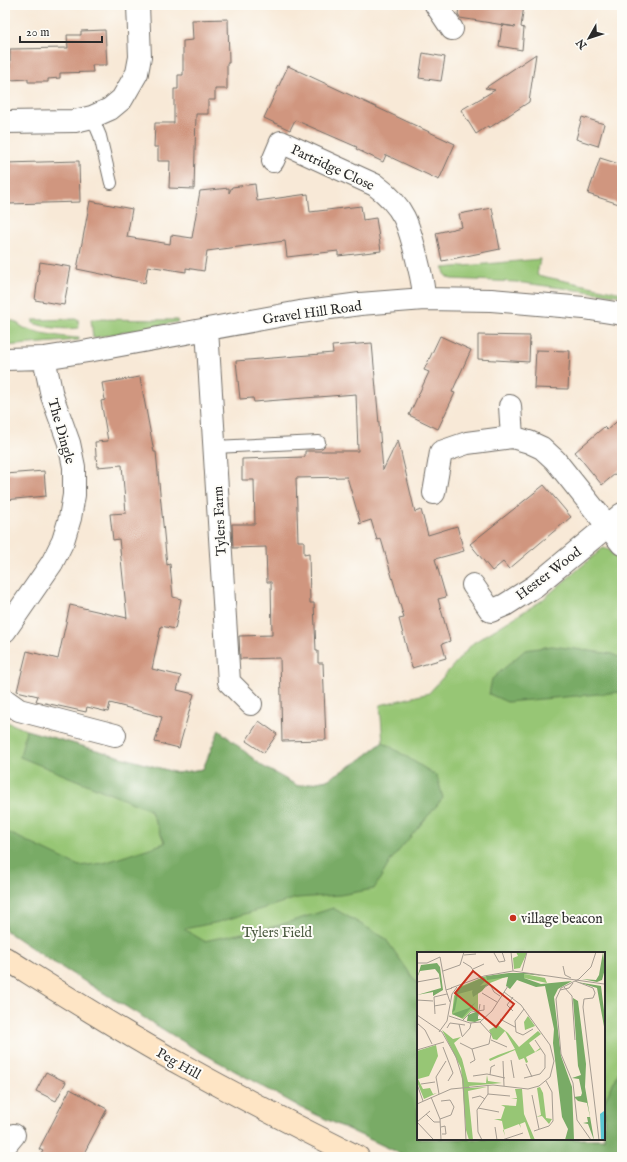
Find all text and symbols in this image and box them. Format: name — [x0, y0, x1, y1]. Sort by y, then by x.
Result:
scale bar — [20, 18, 102, 44]
north arrow — [569, 18, 609, 58]
text: 20 m — [26, 25, 49, 40]
text: N — [573, 35, 591, 53]
street label: Partridge Close — [288, 141, 378, 195]
street label: Gravel Hill Road — [261, 297, 363, 329]
street label: The Dingle — [43, 396, 79, 467]
street label: Tylers Farm — [209, 485, 231, 557]
street label: Hester Wood — [512, 543, 586, 604]
place label: village beacon — [521, 910, 603, 928]
marker: village beacon — [508, 913, 518, 923]
park label: Tylers Field — [242, 924, 312, 942]
inset map — [417, 952, 605, 1140]
street label: Peg Hill — [153, 1044, 204, 1084]

